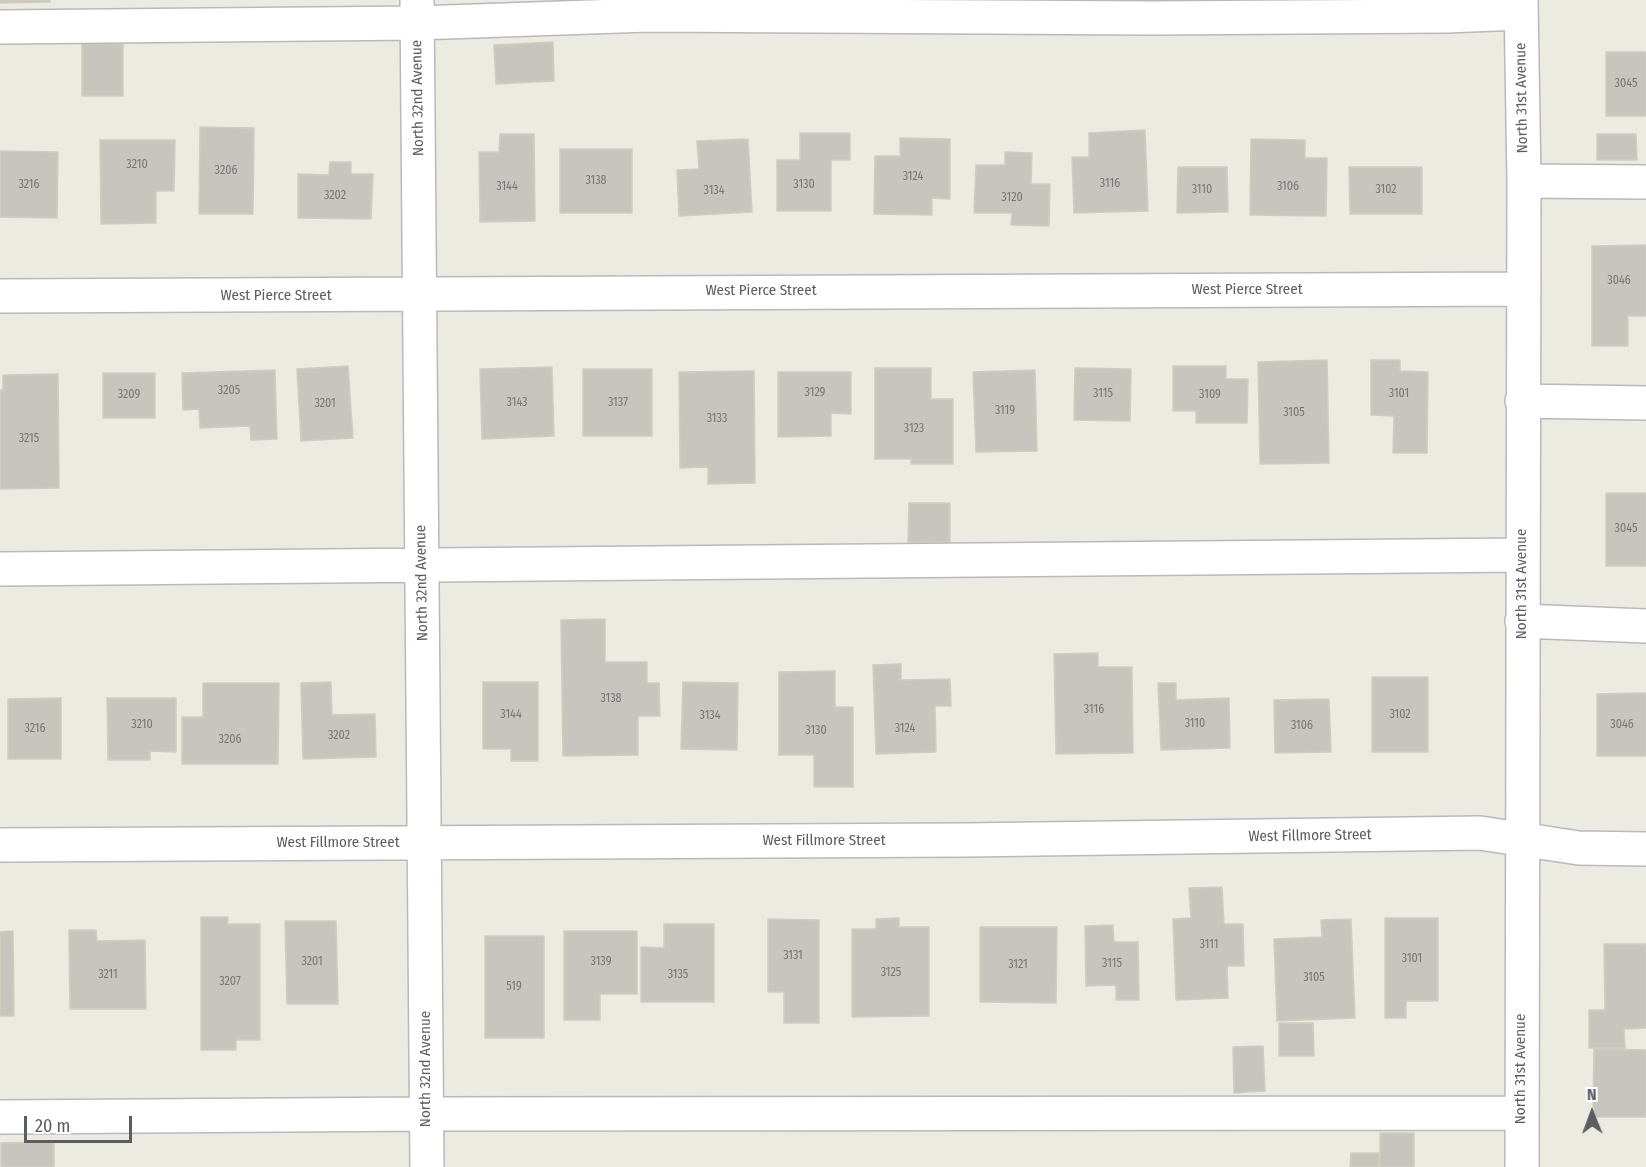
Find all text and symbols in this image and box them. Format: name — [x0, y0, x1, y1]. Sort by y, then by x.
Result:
street label: North 32nd Avenue — [408, 40, 428, 156]
street label: North 31st Avenue — [1512, 42, 1532, 154]
house number: 3045 — [1615, 77, 1637, 91]
house number: 3210 — [126, 158, 148, 172]
house number: 3206 — [215, 164, 237, 178]
house number: 3124 — [903, 170, 923, 184]
house number: 3138 — [585, 174, 607, 188]
house number: 3116 — [1100, 177, 1120, 191]
house number: 3216 — [19, 178, 39, 192]
house number: 3130 — [793, 178, 815, 192]
house number: 3144 — [496, 180, 518, 194]
house number: 3106 — [1277, 180, 1299, 194]
house number: 3110 — [1192, 183, 1212, 197]
house number: 3102 — [1375, 183, 1397, 197]
house number: 3134 — [704, 184, 724, 198]
house number: 3202 — [324, 189, 346, 203]
house number: 3120 — [1001, 191, 1023, 205]
house number: 3046 — [1607, 274, 1631, 288]
street label: West Pierce Street — [1191, 281, 1303, 299]
street label: West Pierce Street — [705, 282, 817, 300]
street label: West Pierce Street — [220, 287, 332, 305]
house number: 3205 — [218, 384, 240, 398]
house number: 3129 — [805, 386, 825, 400]
house number: 3115 — [1093, 387, 1113, 401]
house number: 3101 — [1389, 387, 1409, 401]
house number: 3209 — [118, 388, 140, 402]
house number: 3109 — [1199, 388, 1221, 402]
house number: 3143 — [507, 396, 527, 410]
house number: 3137 — [608, 396, 628, 410]
house number: 3201 — [314, 397, 336, 411]
house number: 3119 — [995, 404, 1015, 418]
house number: 3105 — [1283, 406, 1305, 420]
house number: 3133 — [707, 412, 727, 426]
house number: 3123 — [904, 422, 924, 436]
house number: 3215 — [19, 432, 39, 446]
house number: 3045 — [1615, 522, 1637, 536]
street label: North 32nd Avenue — [412, 525, 432, 641]
street label: North 31st Avenue — [1513, 529, 1531, 639]
house number: 3138 — [600, 692, 622, 706]
house number: 3116 — [1084, 703, 1104, 717]
house number: 3144 — [500, 708, 522, 722]
house number: 3102 — [1389, 708, 1411, 722]
house number: 3134 — [700, 709, 720, 723]
house number: 3110 — [1185, 717, 1205, 731]
house number: 3210 — [131, 718, 153, 732]
house number: 3046 — [1610, 718, 1634, 732]
house number: 3106 — [1291, 719, 1313, 733]
house number: 3216 — [25, 722, 45, 736]
house number: 3124 — [895, 722, 915, 736]
house number: 3130 — [805, 724, 827, 738]
house number: 3202 — [328, 729, 350, 743]
house number: 3206 — [219, 733, 241, 747]
street label: West Fillmore Street — [1248, 826, 1372, 846]
street label: West Fillmore Street — [762, 832, 886, 850]
street label: West Fillmore Street — [276, 834, 400, 852]
house number: 3111 — [1200, 938, 1218, 952]
house number: 3131 — [783, 949, 803, 963]
house number: 3101 — [1402, 952, 1422, 966]
house number: 3201 — [301, 955, 323, 969]
house number: 3139 — [591, 955, 611, 969]
house number: 3115 — [1102, 957, 1122, 971]
house number: 3121 — [1008, 958, 1028, 972]
house number: 3125 — [881, 966, 901, 980]
house number: 3211 — [98, 968, 118, 982]
house number: 3135 — [668, 968, 688, 982]
house number: 3105 — [1303, 971, 1325, 985]
house number: 3207 — [219, 975, 241, 989]
house number: 519 — [506, 980, 522, 994]
street label: North 32nd Avenue — [417, 1011, 435, 1127]
street label: North 31st Avenue — [1512, 1014, 1530, 1124]
north arrow — [1562, 1083, 1622, 1143]
text: N — [1587, 1085, 1597, 1104]
scale bar — [27, 1104, 135, 1142]
text: 20 m — [35, 1115, 70, 1137]

